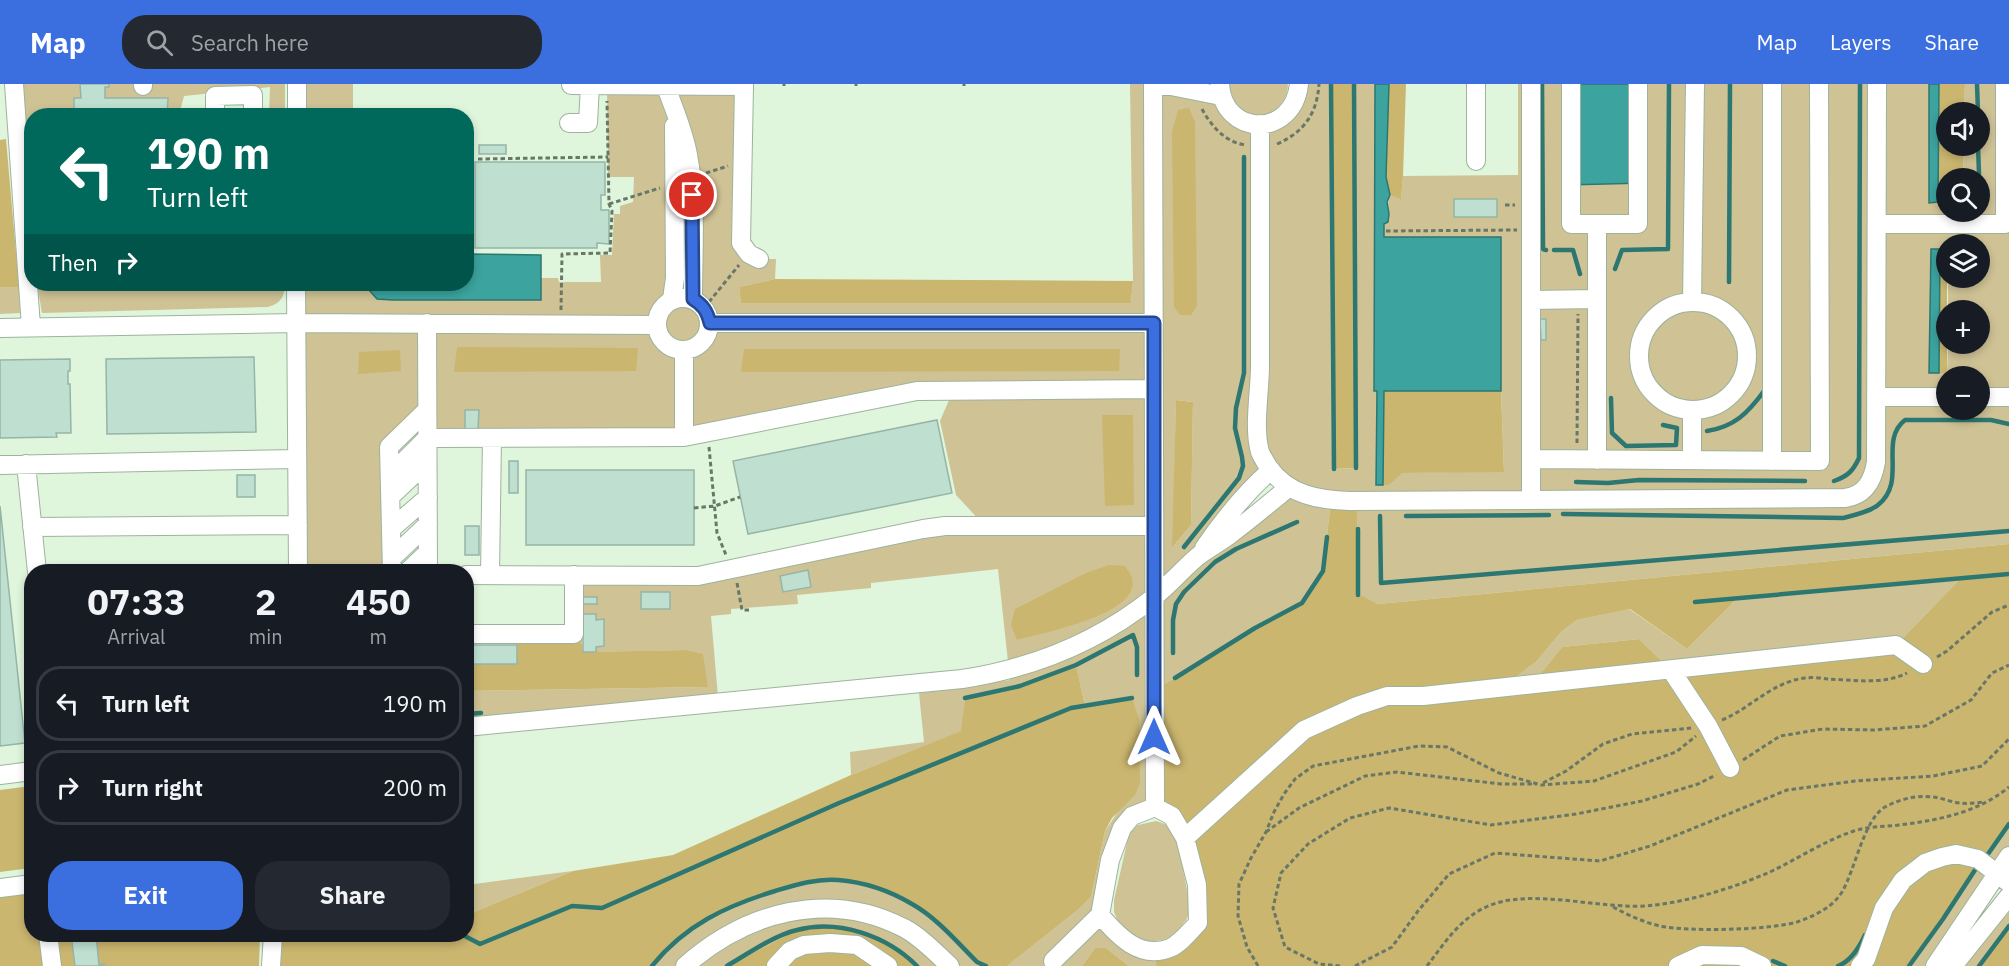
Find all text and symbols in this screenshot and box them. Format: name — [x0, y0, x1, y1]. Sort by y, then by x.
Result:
search box — [122, 15, 542, 69]
text: Map — [30, 24, 86, 61]
icon: search — [143, 26, 176, 59]
text: Search here — [191, 28, 309, 57]
text: Map — [1757, 28, 1797, 56]
text: Layers — [1830, 28, 1892, 56]
text: Share — [1925, 28, 1979, 56]
map controls — [1936, 102, 1990, 420]
button: sound — [1936, 102, 1990, 156]
text: 190 m — [147, 126, 270, 181]
icon: left — [48, 132, 126, 210]
button: search — [1936, 168, 1990, 222]
pin — [666, 169, 717, 220]
icon: arrive — [675, 178, 708, 211]
text: Turn left — [147, 179, 248, 214]
button: layers — [1936, 234, 1990, 288]
icon: right — [110, 246, 143, 279]
text: Then — [48, 248, 98, 277]
button: + — [1936, 300, 1990, 354]
button: − — [1936, 366, 1990, 420]
text: 07:33 — [87, 578, 186, 625]
text: 2 — [255, 578, 277, 625]
text: 450 — [346, 578, 411, 625]
text: Arrival — [107, 623, 166, 650]
text: min — [249, 623, 283, 650]
text: m — [370, 623, 387, 650]
icon: left — [51, 687, 84, 720]
text: Turn left — [102, 689, 190, 718]
text: 190 m — [383, 689, 447, 718]
position arrow — [1122, 705, 1186, 769]
icon: right — [51, 771, 84, 804]
text: Turn right — [102, 773, 203, 802]
text: 200 m — [383, 773, 447, 802]
button: Exit — [48, 861, 243, 930]
button: Share — [255, 861, 450, 930]

